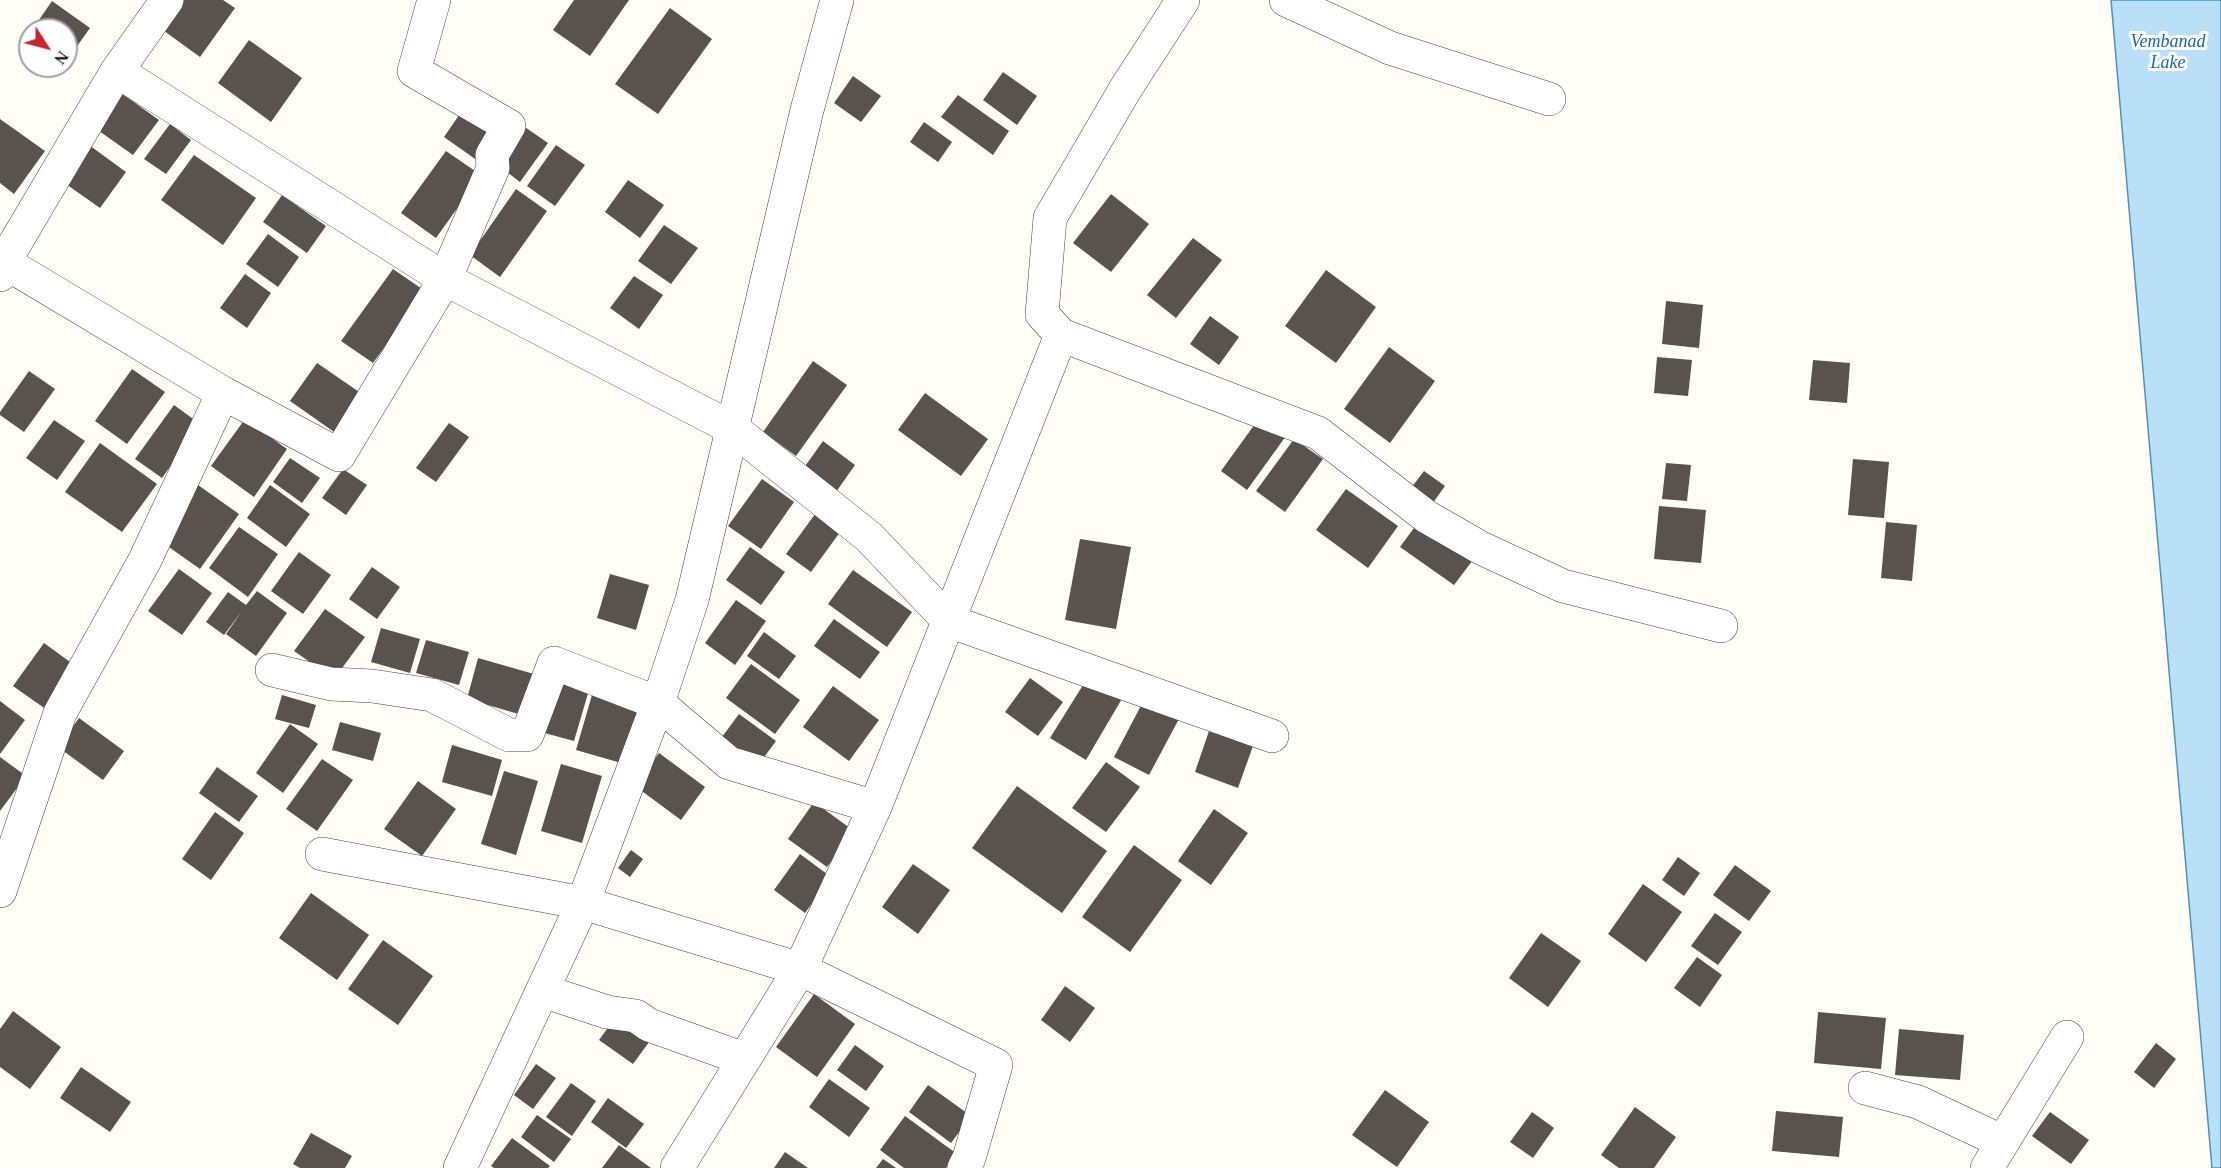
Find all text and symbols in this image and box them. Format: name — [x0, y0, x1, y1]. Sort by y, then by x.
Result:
north arrow — [18, 18, 78, 78]
water label: Vembanad Lake — [2131, 31, 2205, 74]
text: N — [51, 48, 72, 67]

